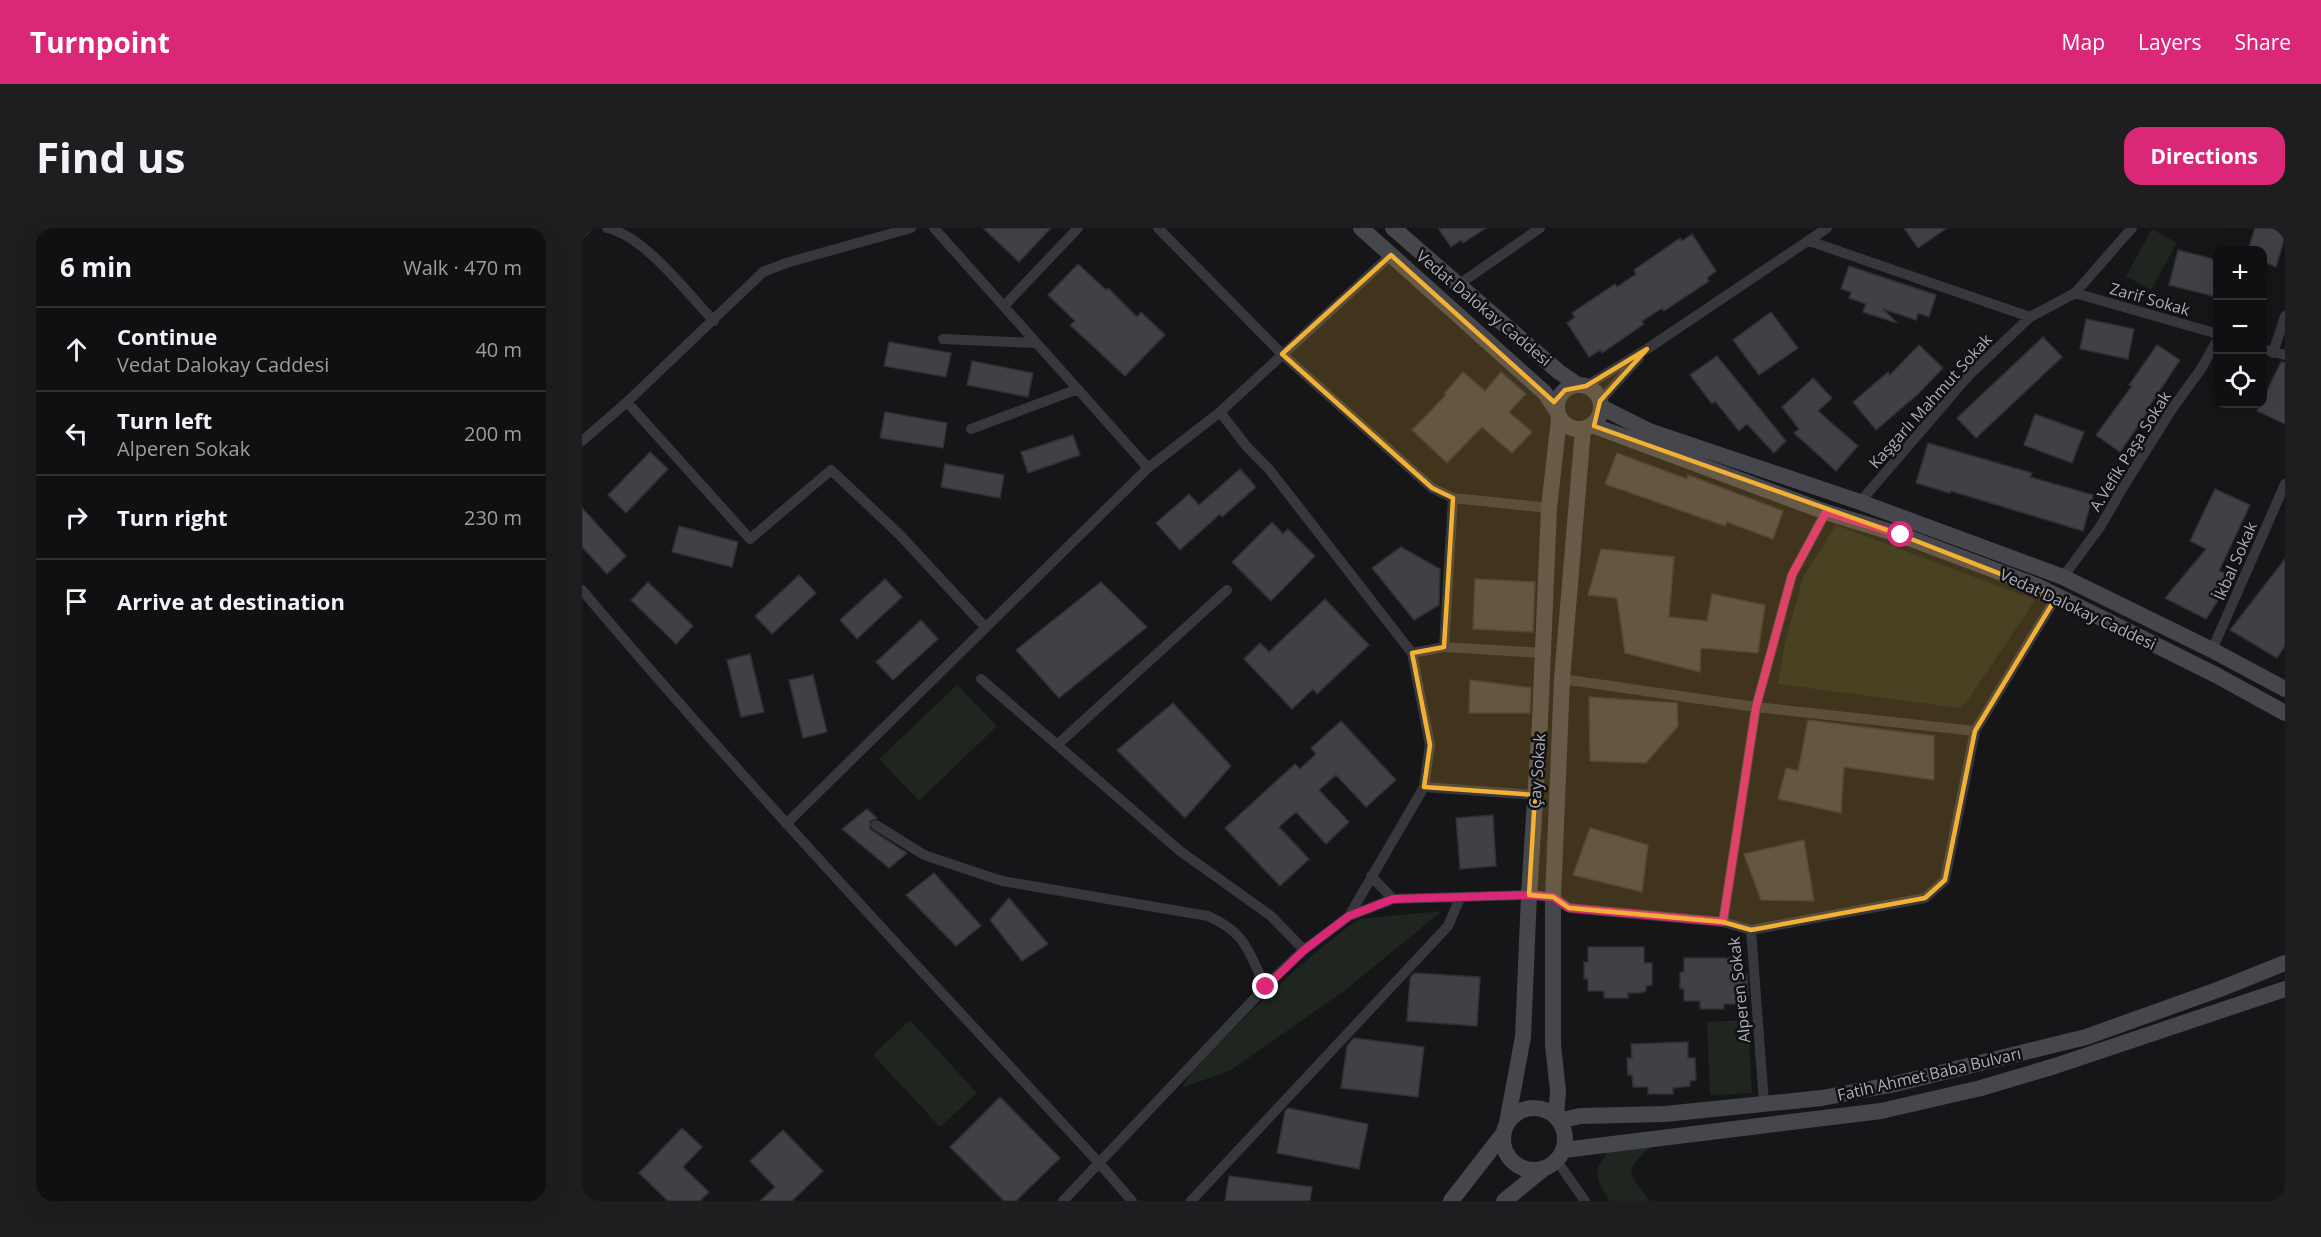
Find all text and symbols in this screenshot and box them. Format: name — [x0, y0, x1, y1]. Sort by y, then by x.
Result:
text: Turnpoint — [30, 23, 170, 61]
text: Map — [2062, 28, 2105, 56]
text: Layers — [2138, 28, 2202, 56]
text: Share — [2235, 28, 2291, 56]
button: Directions — [2124, 127, 2285, 185]
text: Find us — [36, 128, 185, 185]
street label: Vedat Dalokay Caddesi — [1412, 245, 1556, 371]
map controls — [2213, 246, 2267, 408]
button: + — [2213, 246, 2267, 300]
text: 6 min — [60, 249, 132, 285]
text: Walk · 470 m — [403, 254, 522, 281]
street label: Zarif Sokak — [2107, 277, 2193, 321]
button: − — [2213, 300, 2267, 354]
text: Continue — [117, 321, 217, 351]
street label: Kaşgarlı Mahmut Sokak — [1863, 328, 1997, 473]
icon: ahead — [60, 333, 93, 366]
text: 40 m — [475, 336, 522, 363]
text: Vedat Dalokay Caddesi — [117, 351, 329, 378]
button: locate — [2213, 354, 2267, 408]
street label: A.Vefik Paşa Sokak — [2084, 386, 2176, 515]
text: Turn left — [117, 405, 212, 435]
icon: left — [60, 417, 93, 450]
text: 200 m — [464, 420, 522, 447]
text: Alperen Sokak — [117, 435, 250, 462]
icon: right — [60, 501, 93, 534]
text: Turn right — [117, 502, 228, 532]
text: 230 m — [464, 504, 522, 531]
street label: İkbal Sokak — [2208, 518, 2262, 604]
route start — [1887, 521, 1913, 547]
street label: Vedat Dalokay Caddesi — [1996, 563, 2160, 655]
icon: arrive — [60, 585, 93, 618]
text: Arrive at destination — [117, 586, 345, 616]
street label: Çay Sokak — [1523, 732, 1551, 809]
street label: Alperen Sokak — [1722, 935, 1756, 1044]
route end — [1252, 973, 1278, 999]
street label: Fatih Ahmet Baba Bulvarı — [1835, 1042, 2023, 1106]

